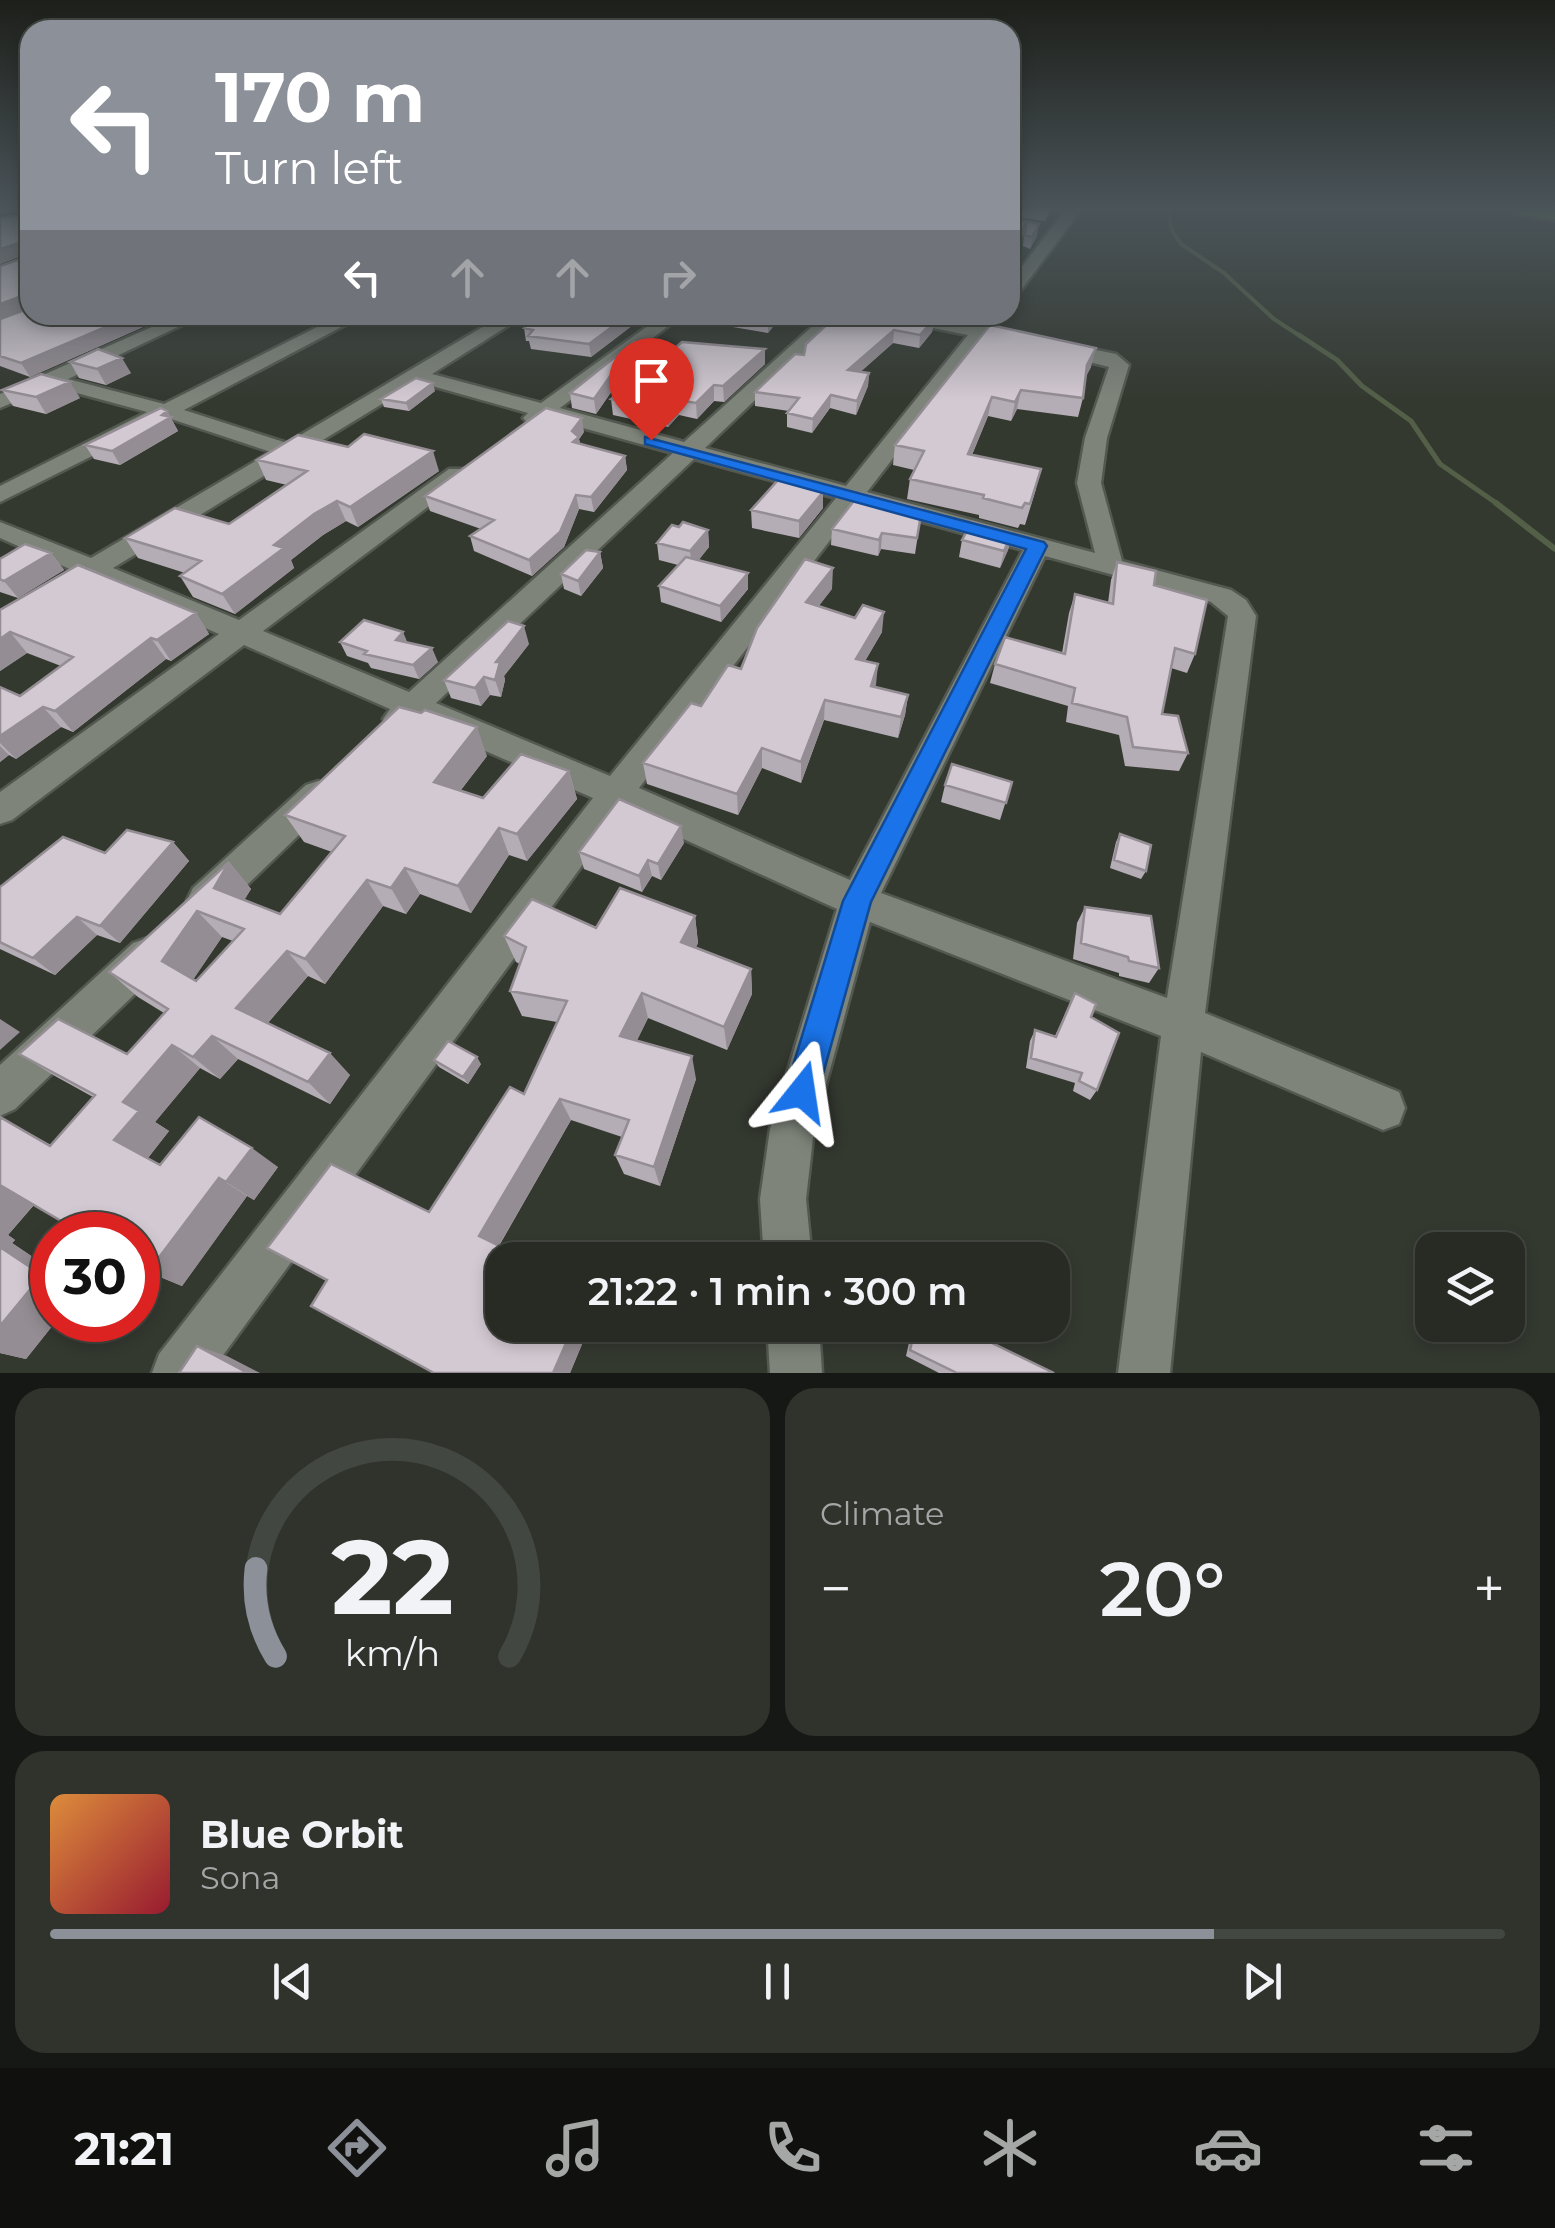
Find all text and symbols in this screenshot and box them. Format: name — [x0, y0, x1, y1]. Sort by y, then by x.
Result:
text: 170 m — [215, 54, 425, 140]
icon: left — [50, 60, 180, 190]
text: Turn left — [215, 140, 403, 195]
icon: left — [335, 250, 390, 305]
icon: ahead — [440, 250, 495, 305]
icon: ahead — [545, 250, 600, 305]
icon: right — [650, 250, 705, 305]
pin — [609, 338, 694, 441]
icon: arrive — [624, 353, 679, 408]
position arrow — [750, 1040, 854, 1144]
speed limit sign: 30 — [30, 1212, 160, 1342]
map controls — [1415, 1232, 1525, 1342]
button: layers — [1415, 1232, 1525, 1342]
text: 21:22 · 1 min · 300 m — [588, 1268, 967, 1315]
text: Climate — [820, 1494, 944, 1533]
text: 22 — [331, 1513, 454, 1640]
text: 20° — [1100, 1543, 1225, 1635]
text: − — [820, 1555, 852, 1622]
text: + — [1473, 1555, 1505, 1622]
text: km/h — [345, 1631, 440, 1675]
text: Blue Orbit — [200, 1811, 404, 1858]
text: Sona — [200, 1858, 280, 1897]
icon: previous — [265, 1954, 320, 2009]
icon: pause — [750, 1954, 805, 2009]
icon: next — [1235, 1954, 1290, 2009]
icon: directions — [322, 2113, 392, 2183]
icon: music — [540, 2113, 610, 2183]
icon: phone — [758, 2113, 828, 2183]
icon: climate — [975, 2113, 1045, 2183]
icon: car — [1193, 2113, 1263, 2183]
icon: filters — [1411, 2113, 1481, 2183]
text: 21:21 — [74, 2121, 174, 2176]

